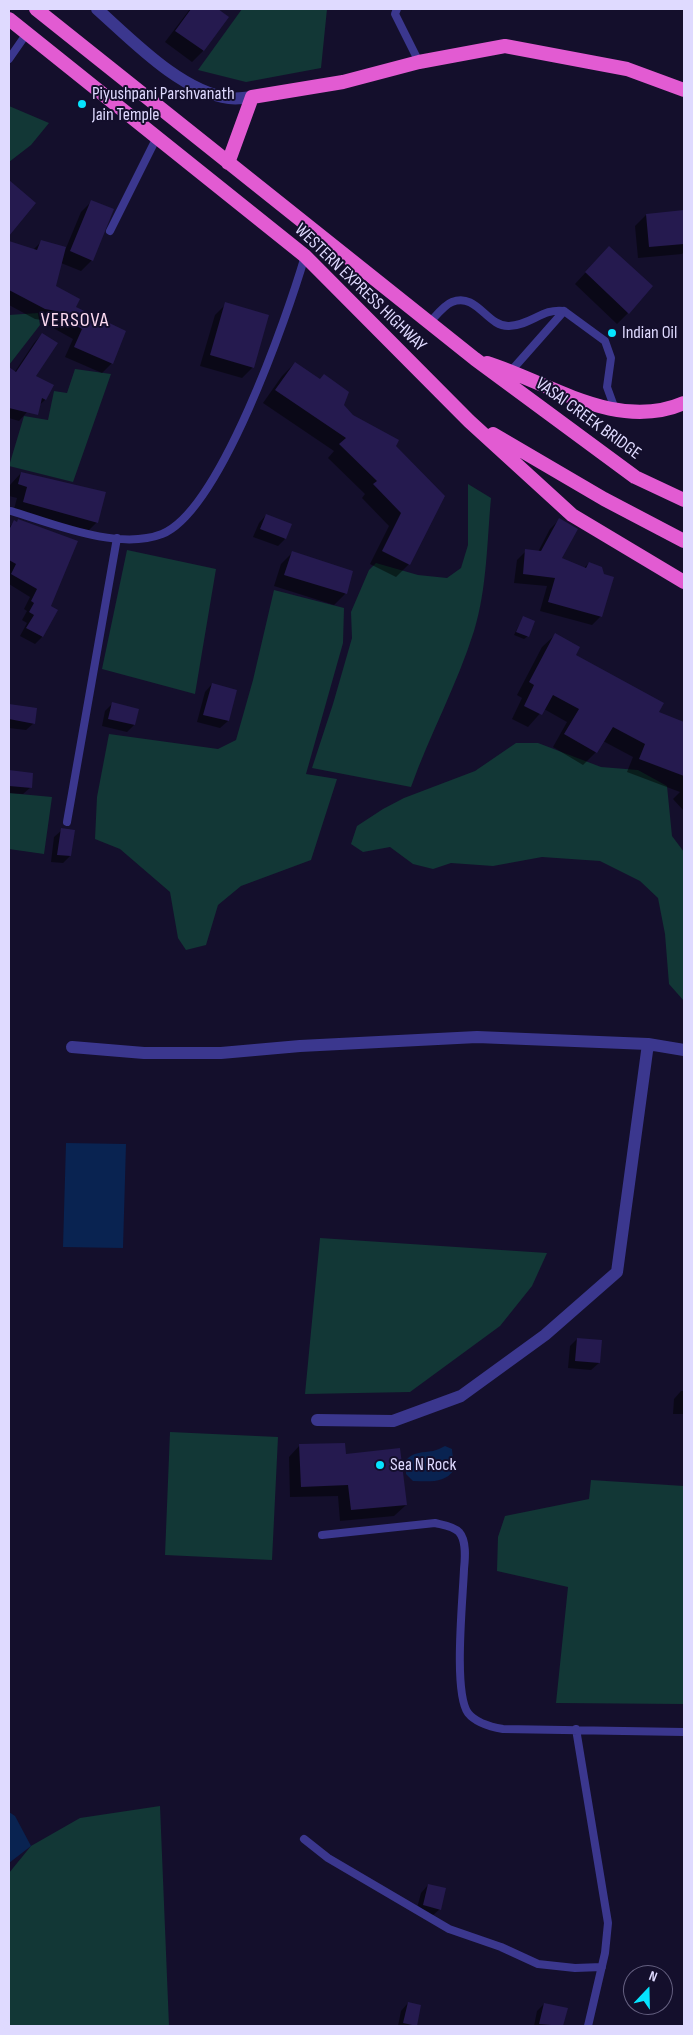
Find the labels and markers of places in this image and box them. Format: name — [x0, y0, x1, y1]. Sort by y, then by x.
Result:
place label: Piyushpani Parshvanath Jain Temple — [92, 83, 235, 126]
marker: Piyushpani Parshvanath Jain Temple — [76, 98, 88, 110]
place label: Indian Oil — [622, 322, 677, 344]
marker: Indian Oil — [606, 327, 618, 339]
place label: Sea N Rock — [390, 1454, 456, 1476]
marker: Sea N Rock — [374, 1459, 386, 1471]

